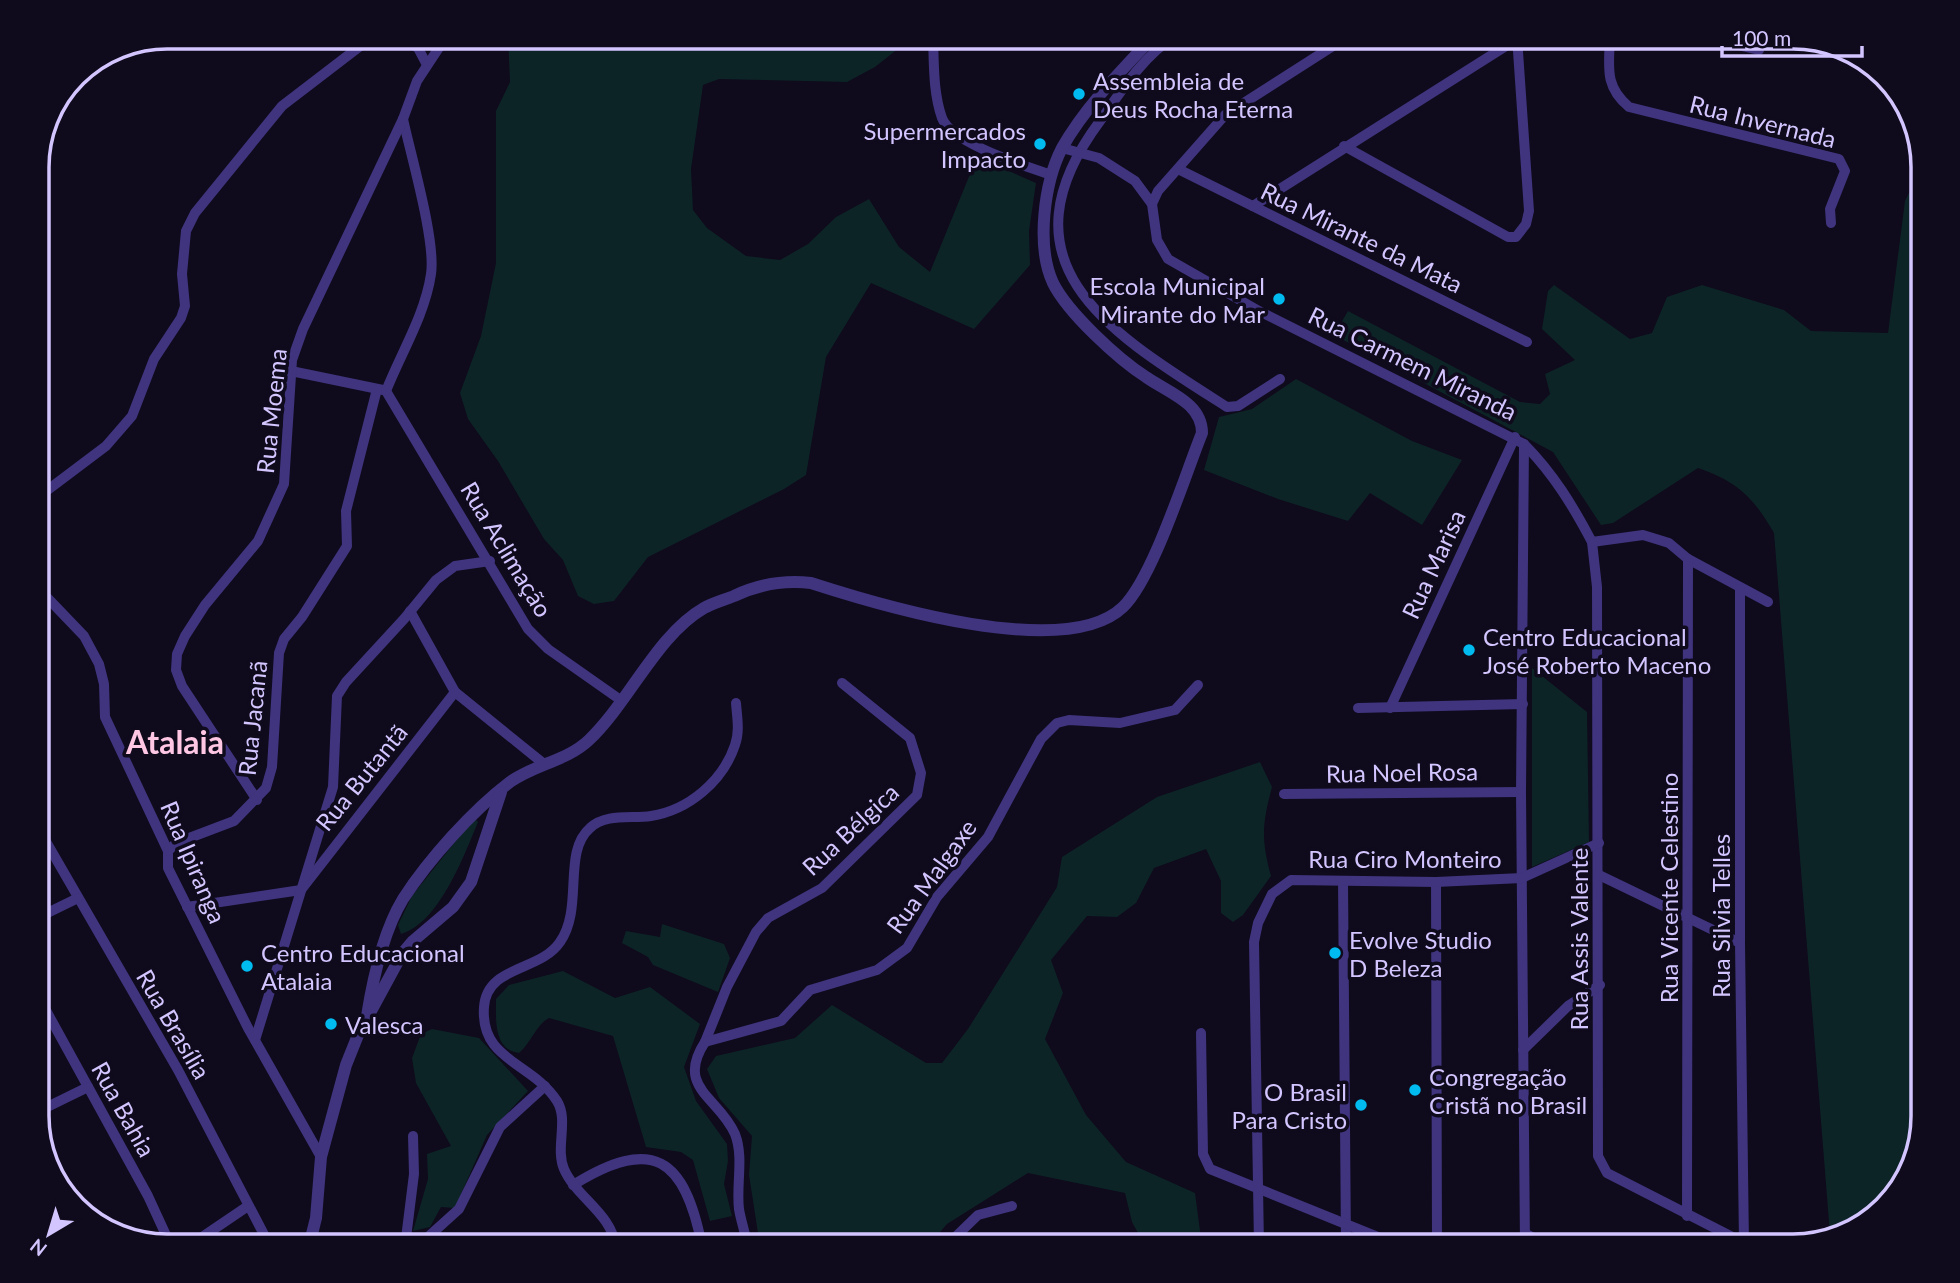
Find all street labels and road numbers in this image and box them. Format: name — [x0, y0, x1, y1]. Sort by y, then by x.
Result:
street label: Rua Invernada — [1687, 89, 1839, 153]
street label: Rua Mirante da Mata — [1256, 176, 1468, 298]
street label: Rua Carmem Miranda — [1304, 300, 1522, 426]
street label: Rua Moema — [250, 347, 292, 475]
street label: Rua Aclimação — [455, 476, 559, 622]
street label: Rua Marisa — [1395, 505, 1471, 623]
street label: Rua Jacanã — [232, 659, 272, 777]
street label: Rua Butantã — [309, 718, 413, 836]
street label: Rua Noel Rosa — [1326, 756, 1478, 788]
street label: Rua Vicente Celestino — [1654, 773, 1683, 1003]
street label: Rua Bélgica — [796, 777, 904, 881]
street label: Rua Ipiranga — [155, 796, 233, 928]
street label: Rua Malgaxe — [880, 813, 982, 939]
street label: Rua Silvia Telles — [1706, 834, 1735, 998]
street label: Rua Ciro Monteiro — [1308, 844, 1502, 873]
street label: Rua Assis Valente — [1564, 848, 1593, 1030]
street label: Rua Brasília — [131, 964, 217, 1084]
street label: Rua Bahia — [86, 1056, 162, 1162]

